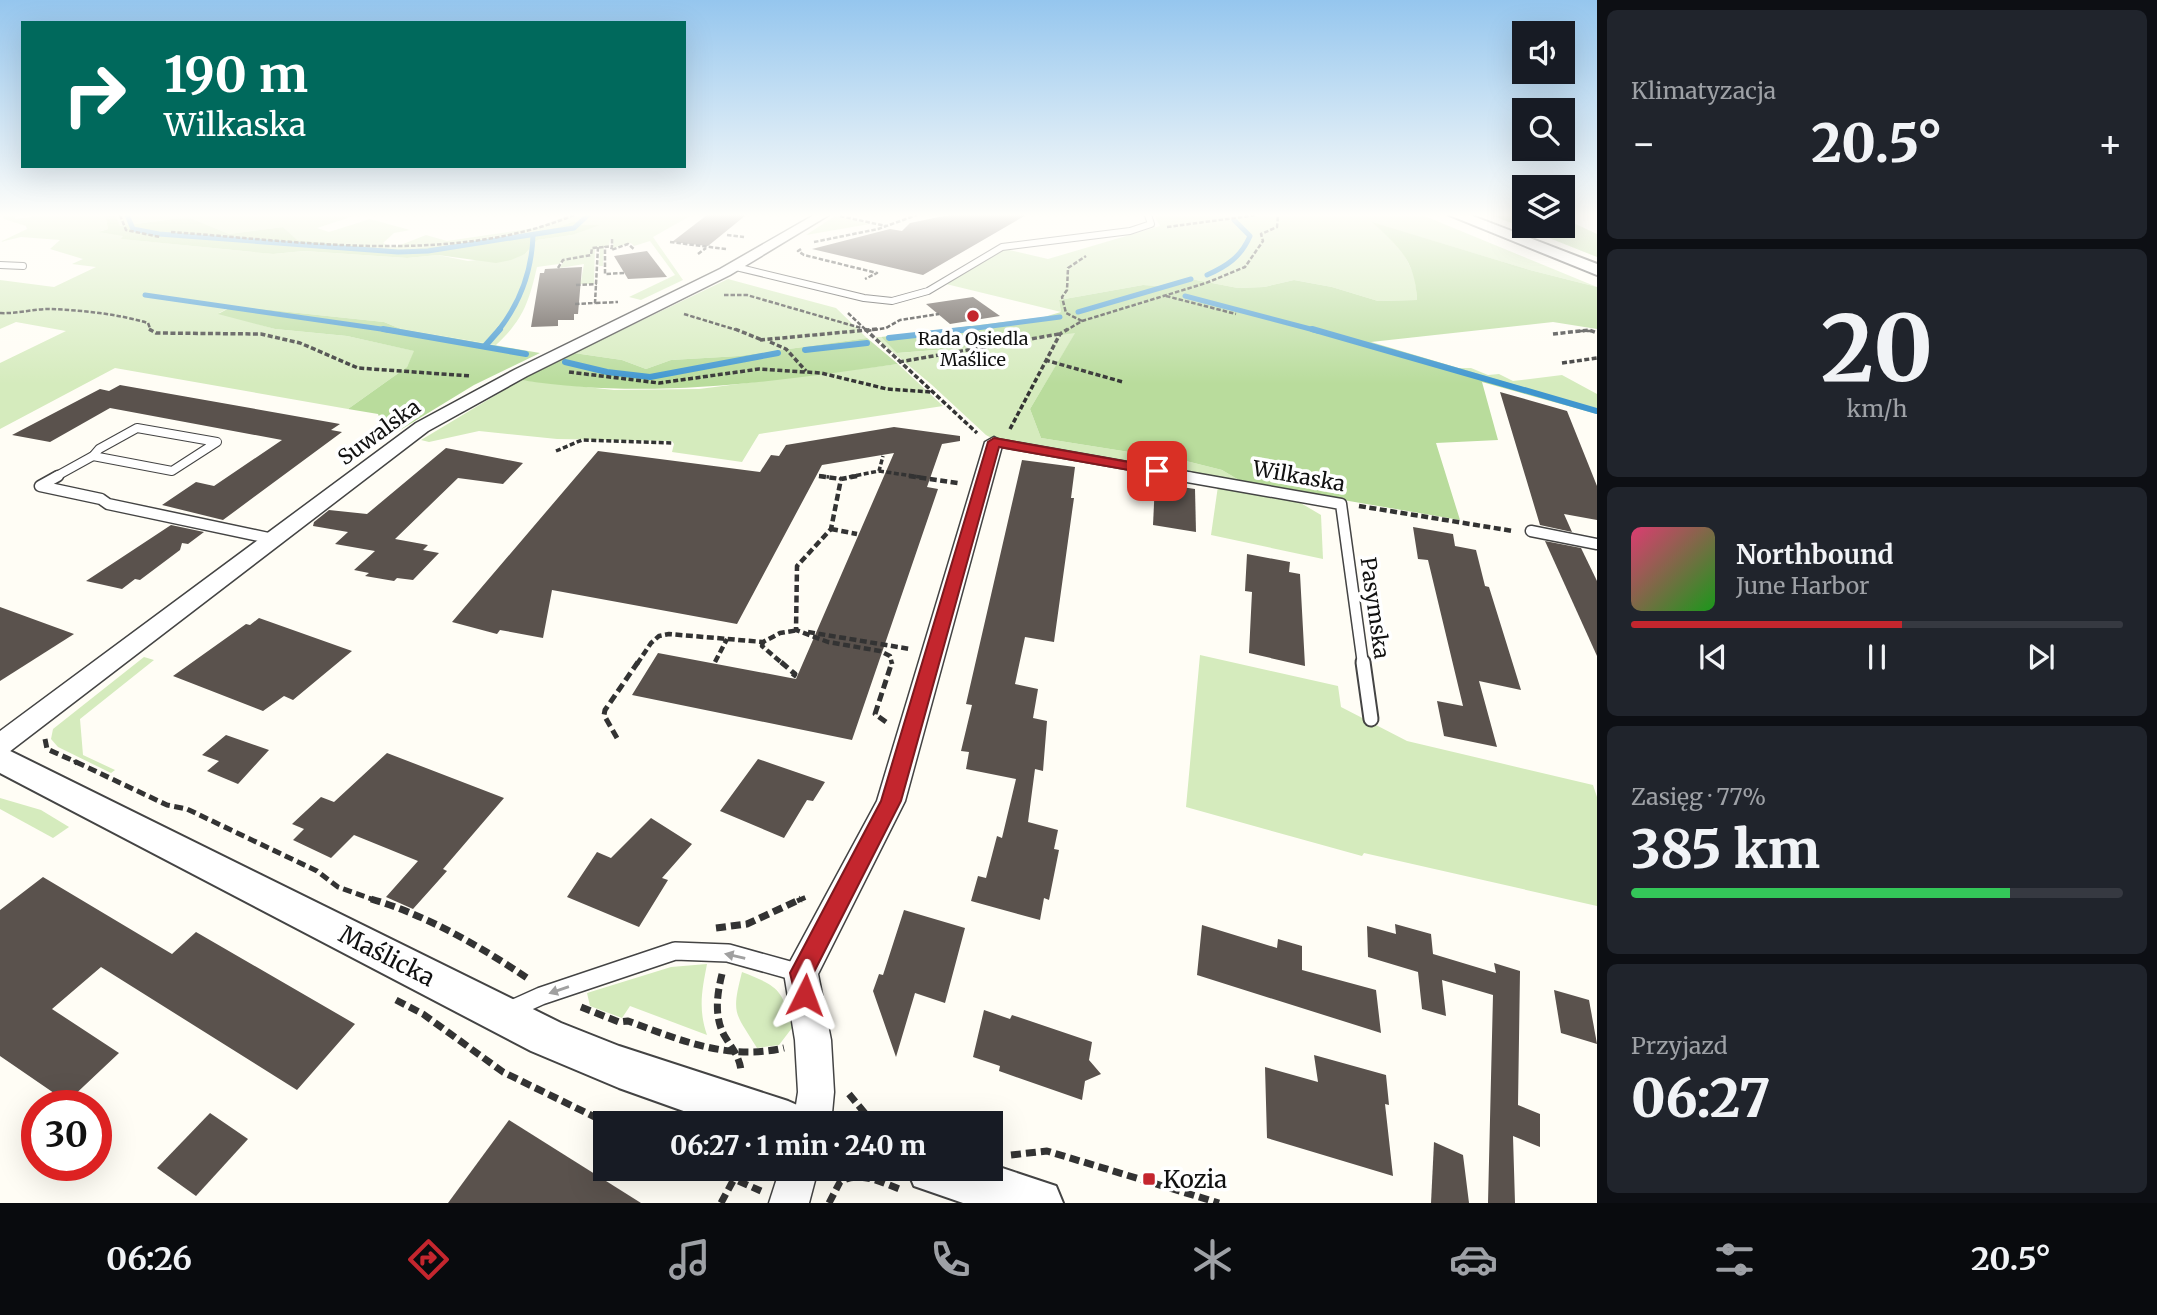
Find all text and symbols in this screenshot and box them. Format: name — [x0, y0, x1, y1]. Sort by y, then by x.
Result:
map controls — [1512, 21, 1575, 238]
button: sound — [1512, 21, 1575, 84]
text: 190 m — [164, 44, 308, 105]
icon: right — [49, 49, 140, 140]
text: Klimatyzacja — [1631, 76, 1776, 105]
button: search — [1512, 98, 1575, 161]
text: Wilkaska — [164, 105, 306, 145]
text: 20.5° — [1811, 111, 1943, 176]
text: − — [1631, 120, 1656, 167]
text: + — [2098, 120, 2123, 167]
button: layers — [1512, 175, 1575, 238]
text: 20 — [1821, 291, 1933, 406]
marker: Rada Osiedla Maślice — [965, 308, 981, 324]
place label: Rada Osiedla Maślice — [918, 327, 1029, 371]
street label: Suwalska — [332, 393, 426, 471]
text: km/h — [1847, 394, 1907, 423]
pin — [1127, 441, 1187, 501]
icon: arrive — [1138, 452, 1176, 490]
street label: Wilkaska — [1250, 454, 1347, 497]
text: Northbound — [1736, 538, 1894, 571]
street label: Pasymska — [1355, 555, 1395, 661]
text: June Harbor — [1736, 571, 1869, 600]
icon: previous — [1694, 638, 1732, 676]
icon: pause — [1858, 638, 1896, 676]
icon: next — [2022, 638, 2060, 676]
text: Zasięg · 77% — [1631, 782, 1766, 811]
text: 385 km — [1631, 817, 1820, 882]
street label: Maślicka — [334, 919, 440, 993]
one-way arrow — [724, 950, 746, 961]
position arrow — [768, 958, 842, 1032]
one-way arrow — [549, 985, 570, 996]
text: Przyjazd — [1631, 1031, 1728, 1060]
text: 06:27 — [1631, 1066, 1770, 1131]
speed limit sign: 30 — [21, 1090, 112, 1181]
text: 06:27 · 1 min · 240 m — [670, 1129, 926, 1162]
place label: Kozia — [1163, 1164, 1227, 1195]
marker: Kozia — [1141, 1171, 1157, 1187]
icon: directions — [404, 1235, 453, 1284]
icon: music — [665, 1235, 714, 1284]
icon: phone — [926, 1235, 975, 1284]
icon: climate — [1188, 1235, 1237, 1284]
icon: car — [1449, 1235, 1498, 1284]
icon: filters — [1710, 1235, 1759, 1284]
text: 06:26 — [106, 1239, 192, 1279]
text: 20.5° — [1971, 1239, 2051, 1279]

